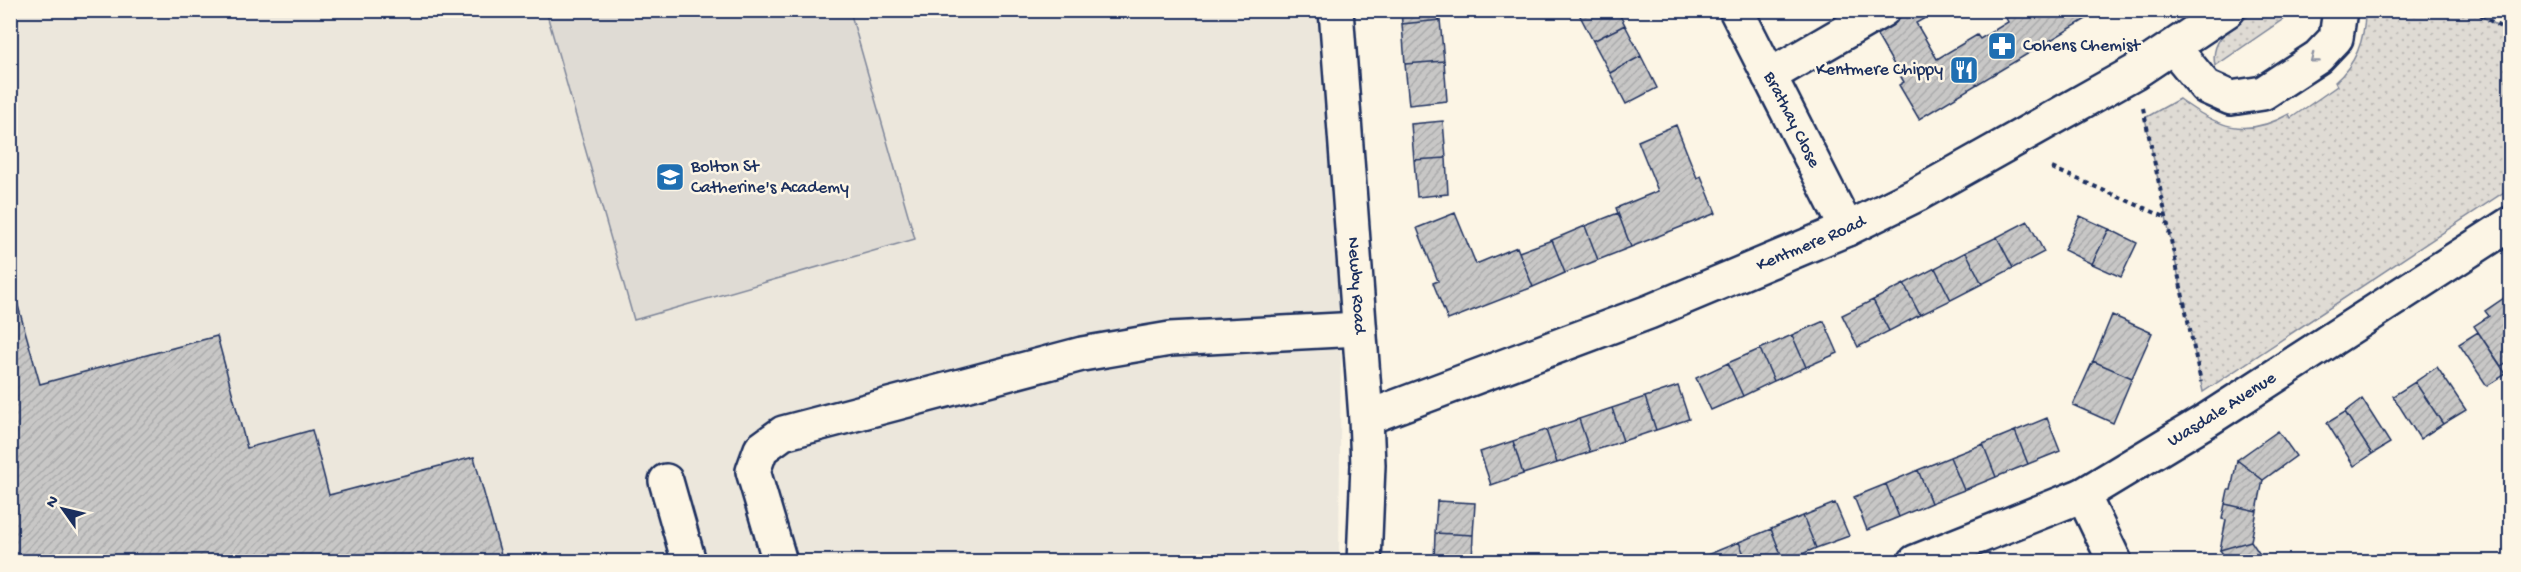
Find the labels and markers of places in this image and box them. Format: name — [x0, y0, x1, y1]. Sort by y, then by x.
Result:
pharmacy icon: Cohens Chemist — [1986, 30, 2018, 62]
place label: Cohens Chemist — [2023, 36, 2142, 57]
restaurant icon: Kentmere Chippy — [1948, 54, 1980, 86]
place label: Kentmere Chippy — [1816, 60, 1943, 81]
place label: Bolton St Catherine's Academy — [690, 157, 849, 199]
school or university icon: Bolton St Catherine's Academy — [654, 161, 686, 193]

